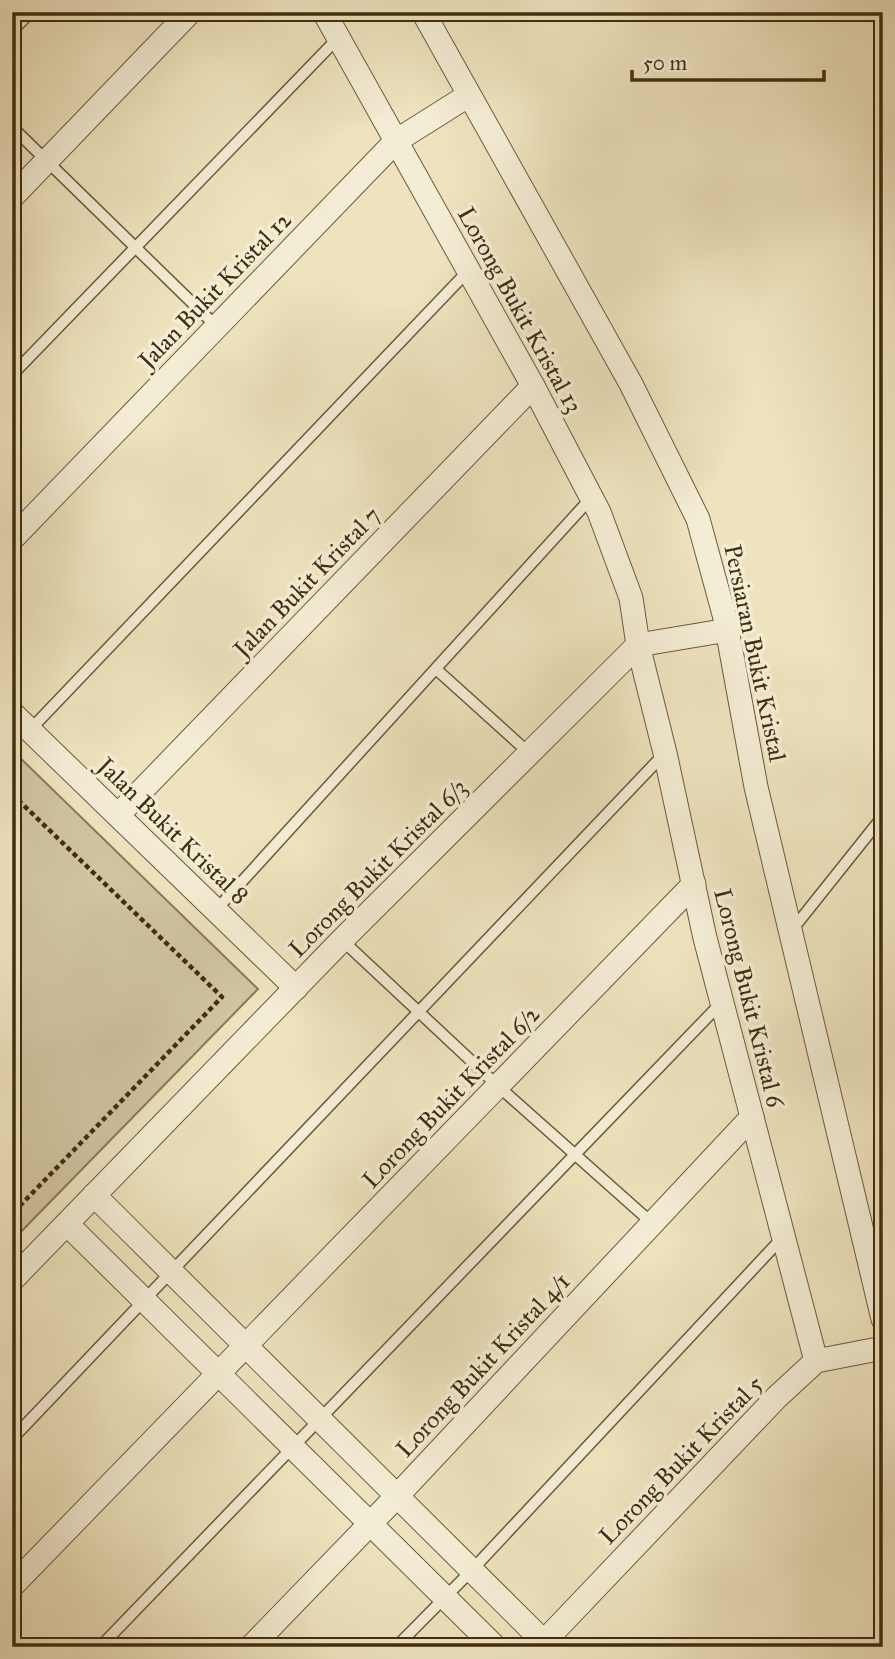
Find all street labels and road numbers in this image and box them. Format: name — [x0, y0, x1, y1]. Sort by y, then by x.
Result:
street label: Lorong Bukit Kristal 13 — [451, 202, 589, 418]
street label: Jalan Bukit Kristal 12 — [130, 205, 298, 377]
street label: Jalan Bukit Kristal 7 — [225, 500, 387, 666]
street label: Persiaran Bukit Kristal — [717, 542, 793, 765]
street label: Jalan Bukit Kristal 8 — [89, 749, 255, 911]
street label: Lorong Bukit Kristal 6/3 — [282, 772, 474, 964]
street label: Lorong Bukit Kristal 6 — [707, 886, 791, 1111]
street label: Lorong Bukit Kristal 6/2 — [356, 999, 546, 1195]
street label: Lorong Bukit Kristal 4/1 — [390, 1267, 576, 1463]
street label: Lorong Bukit Kristal 5 — [593, 1369, 769, 1551]

